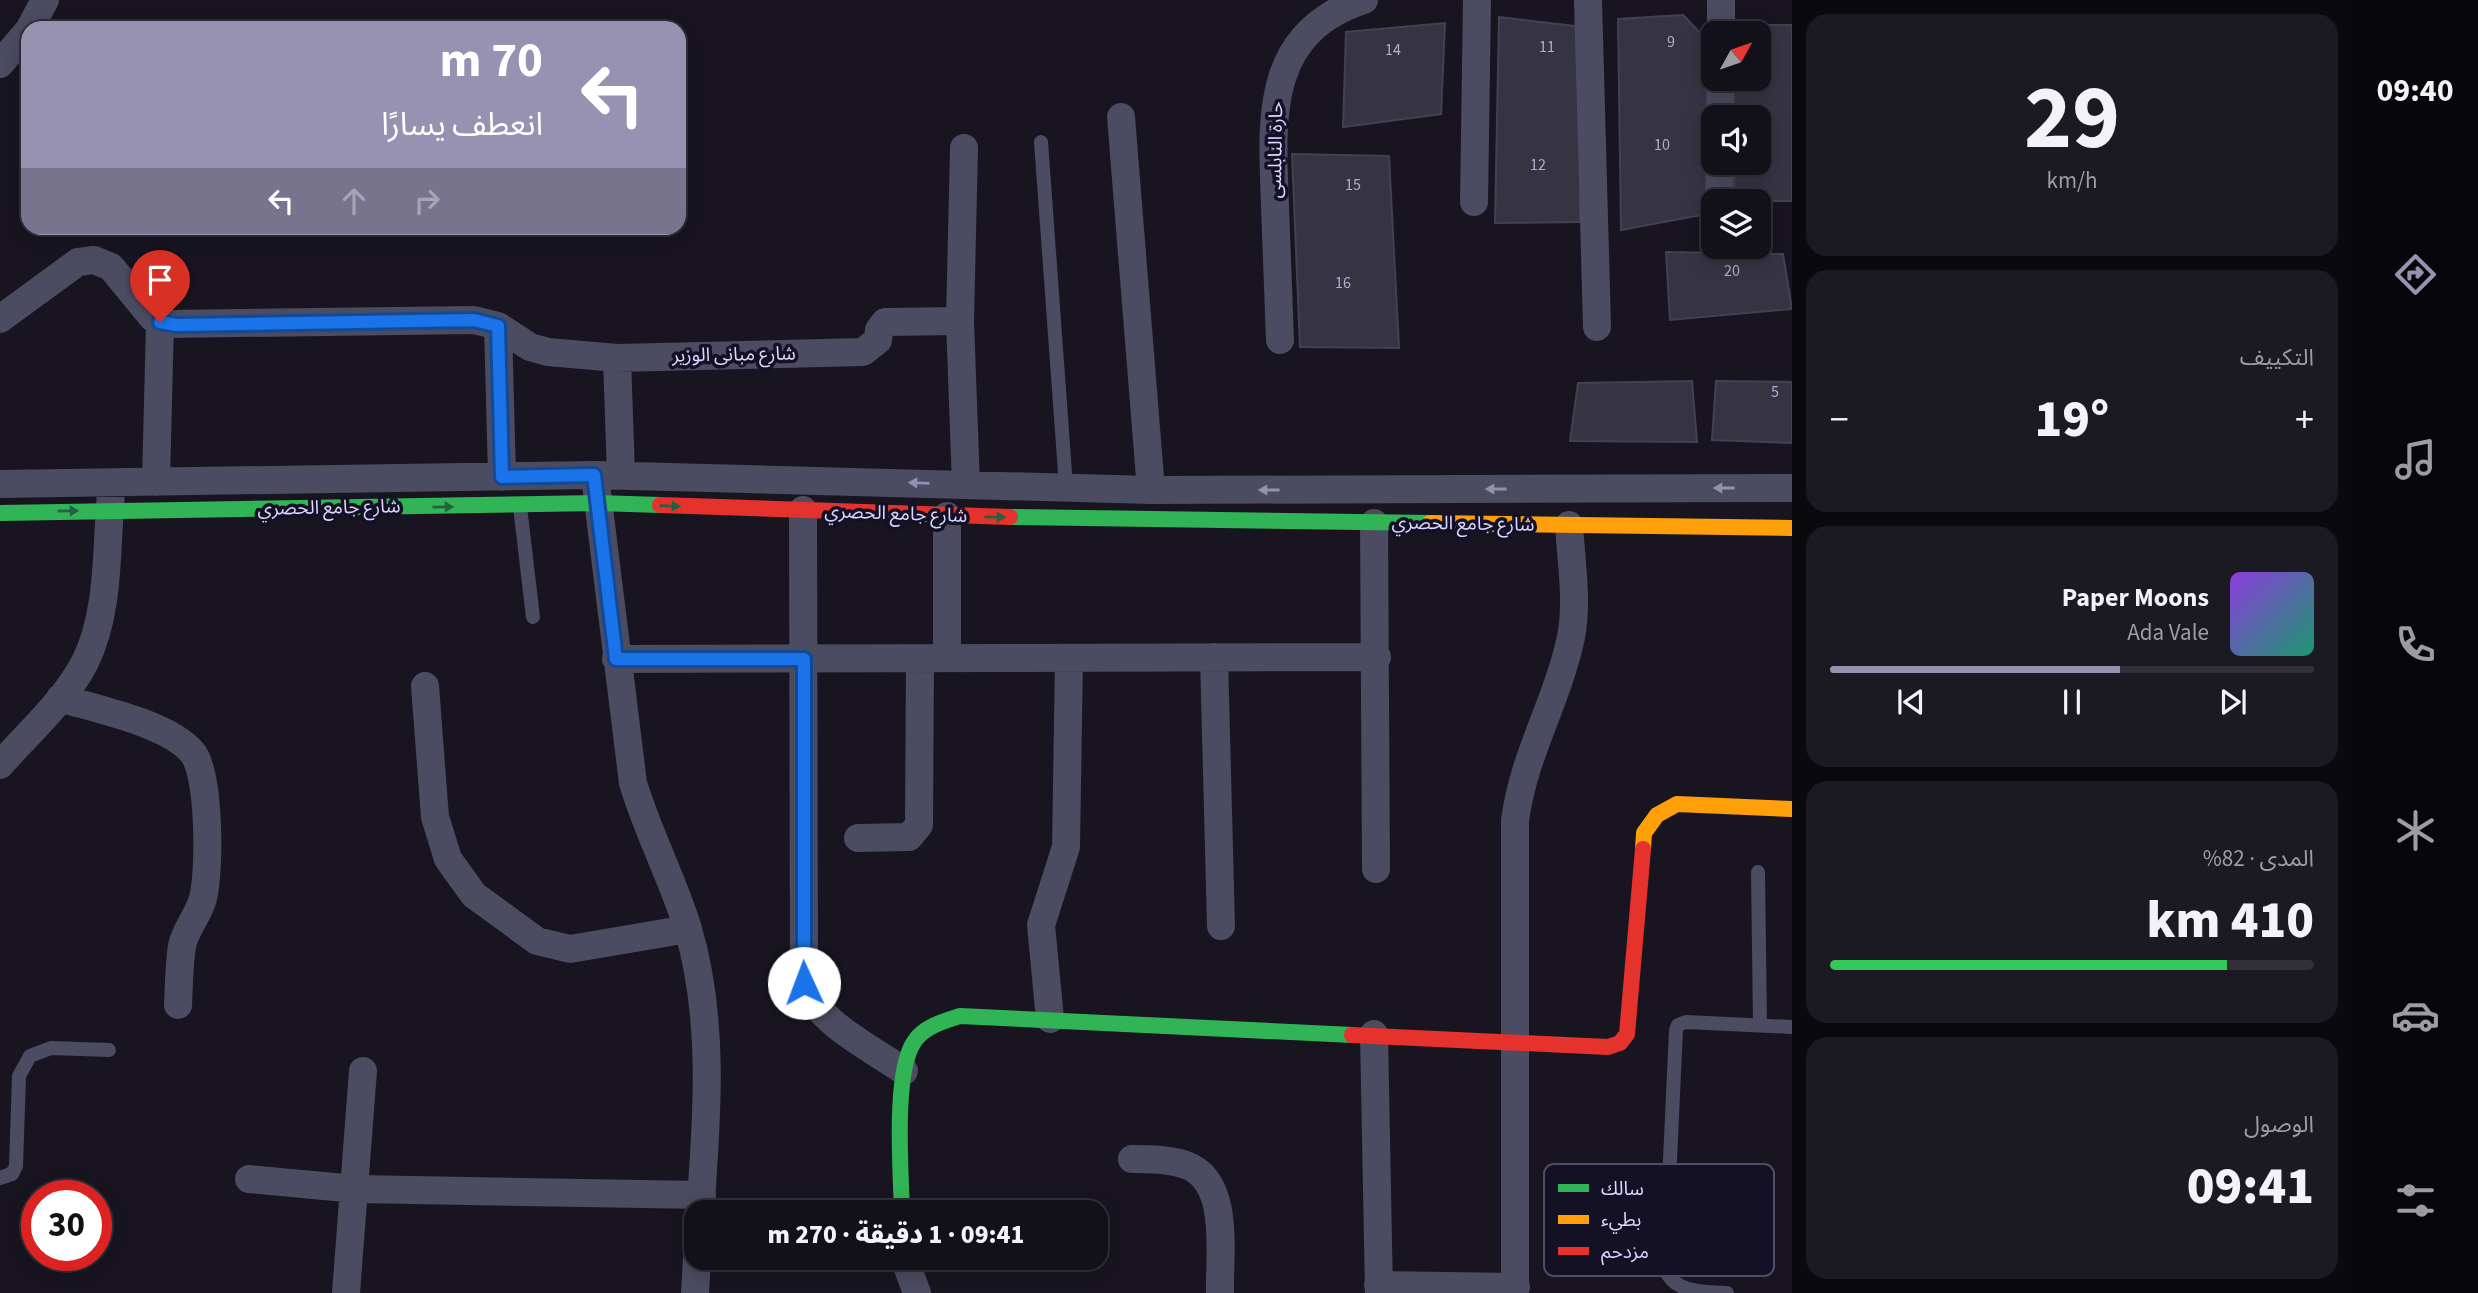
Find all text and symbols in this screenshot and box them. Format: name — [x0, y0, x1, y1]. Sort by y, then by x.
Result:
north arrow — [1701, 21, 1771, 91]
map controls — [1701, 21, 1771, 259]
text: 70 m — [439, 26, 543, 96]
house number: 9 — [1667, 31, 1675, 53]
house number: 11 — [1539, 36, 1555, 58]
house number: 14 — [1385, 39, 1401, 61]
icon: left — [567, 49, 658, 140]
text: 29 — [2024, 54, 2120, 183]
text: 09:40 — [2376, 68, 2454, 114]
street label: حارة النابلسى — [1262, 101, 1290, 199]
text: انعطف يسارًا — [381, 102, 543, 148]
button: sound — [1701, 105, 1771, 175]
house number: 10 — [1654, 134, 1670, 156]
house number: 12 — [1530, 154, 1546, 176]
text: km/h — [2047, 164, 2098, 197]
house number: 15 — [1345, 174, 1361, 196]
icon: left — [262, 182, 300, 220]
icon: ahead — [335, 182, 373, 220]
icon: right — [408, 182, 446, 220]
button: layers — [1701, 189, 1771, 259]
pin — [130, 250, 190, 322]
icon: directions — [2391, 250, 2440, 299]
house number: 20 — [1724, 260, 1740, 282]
icon: arrive — [141, 261, 179, 299]
house number: 16 — [1335, 272, 1351, 294]
street label: شارع مبانى الوزير — [671, 340, 796, 370]
text: التكييف — [2240, 341, 2314, 374]
house number: 5 — [1771, 381, 1779, 403]
text: 19° — [2035, 383, 2109, 457]
text: − — [1830, 393, 1849, 447]
text: + — [2295, 393, 2314, 447]
icon: music — [2391, 435, 2440, 484]
one-way arrow — [908, 478, 930, 489]
one-way arrow — [1485, 483, 1507, 495]
one-way arrow — [1713, 483, 1735, 494]
one-way arrow — [1258, 484, 1280, 496]
street label: شارع جامع الحصري — [257, 493, 401, 523]
street label: شارع جامع الحصري — [824, 498, 968, 530]
one-way arrow — [659, 500, 681, 511]
one-way arrow — [432, 501, 454, 512]
one-way arrow — [57, 506, 79, 517]
street label: شارع جامع الحصري — [1391, 509, 1535, 539]
one-way arrow — [985, 511, 1007, 523]
text: Paper Moons — [2062, 579, 2209, 616]
text: Ada Vale — [2127, 616, 2209, 649]
icon: phone — [2391, 620, 2440, 669]
icon: previous — [1892, 683, 1930, 721]
icon: pause — [2053, 683, 2091, 721]
icon: next — [2214, 683, 2252, 721]
icon: climate — [2391, 806, 2440, 855]
text: المدى · 82% — [2203, 842, 2314, 875]
text: 410 km — [2146, 884, 2314, 958]
position arrow — [767, 946, 841, 1020]
icon: car — [2391, 991, 2440, 1040]
text: الوصول — [2244, 1108, 2314, 1141]
text: 09:41 — [2187, 1150, 2314, 1224]
legend — [1544, 1164, 1774, 1276]
text: سالك — [1601, 1176, 1644, 1203]
icon: filters — [2391, 1176, 2440, 1225]
speed limit sign: 30 — [21, 1180, 112, 1271]
text: بطيء — [1601, 1207, 1641, 1234]
text: 09:41 · 1 دقيقة · 270 m — [768, 1216, 1024, 1253]
text: مزدحم — [1601, 1239, 1649, 1266]

